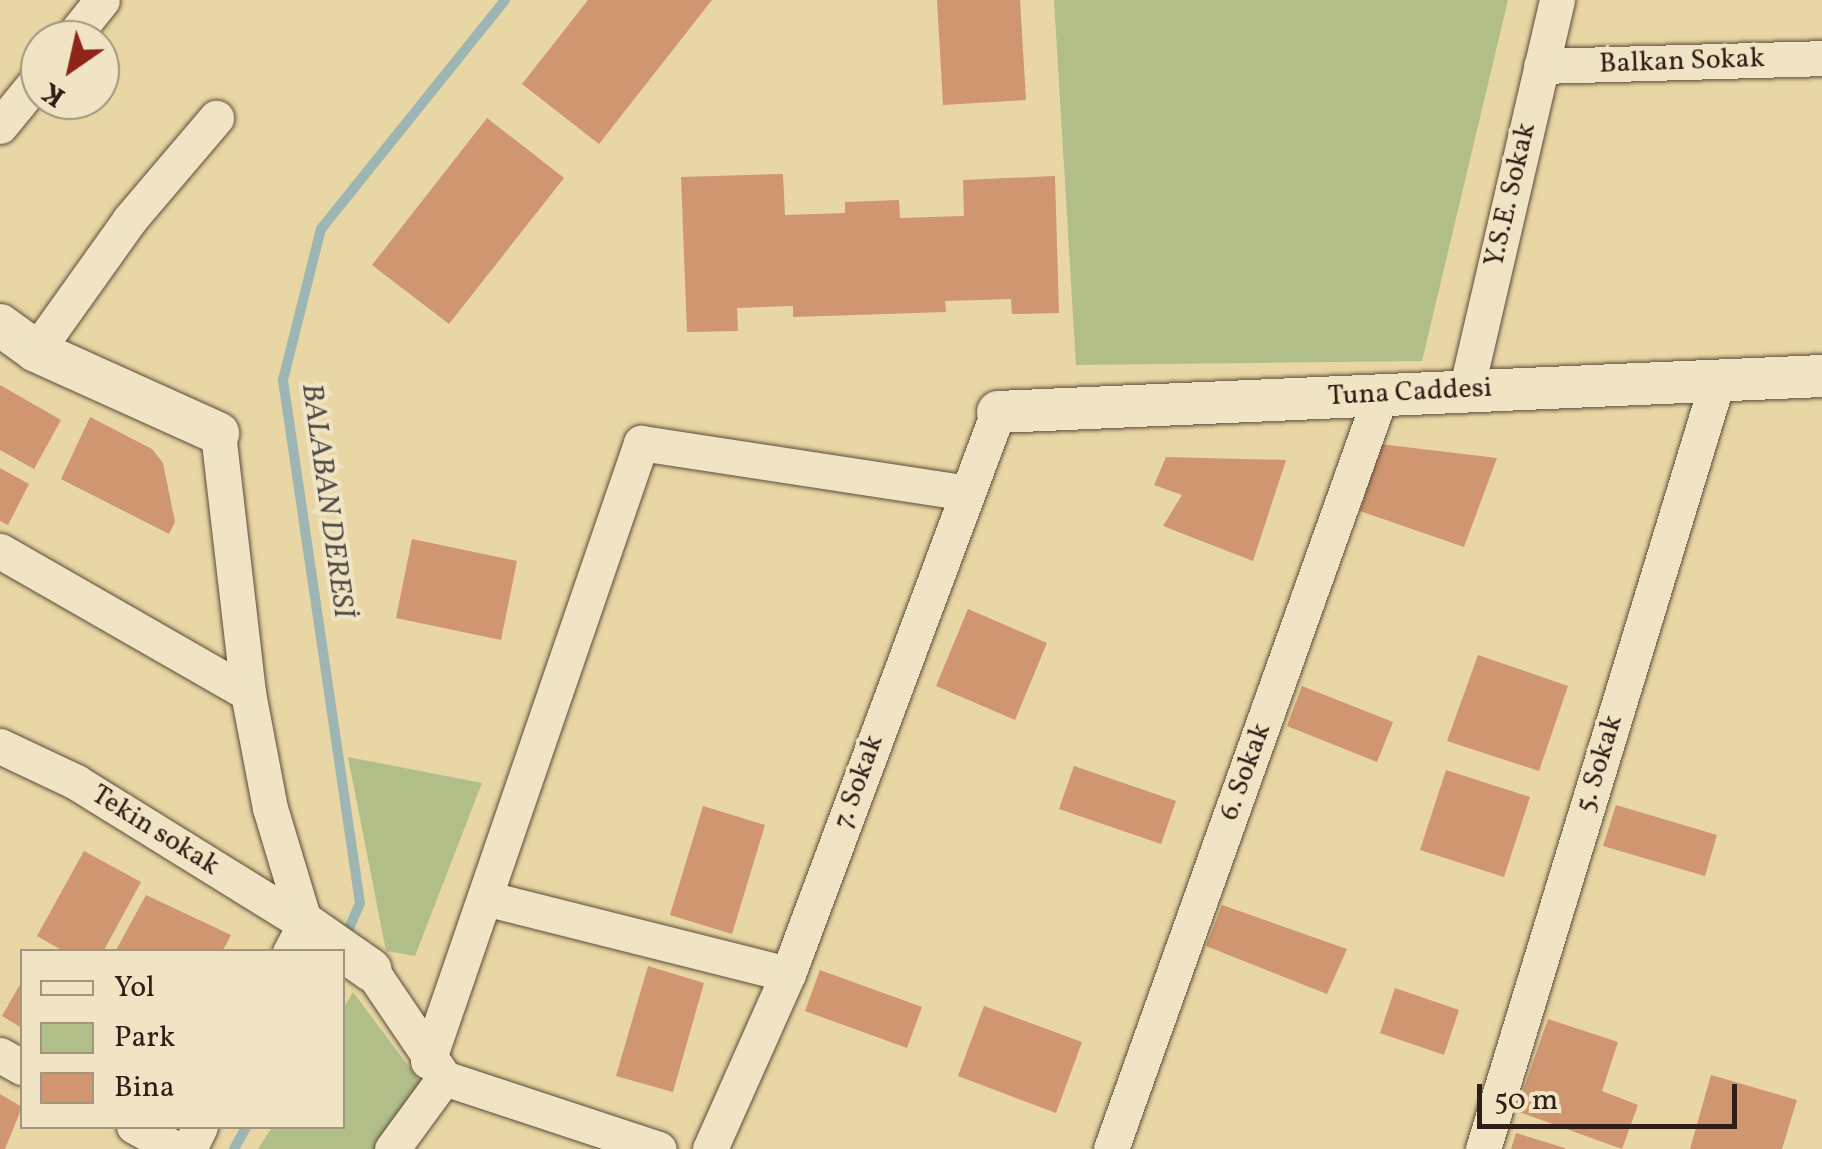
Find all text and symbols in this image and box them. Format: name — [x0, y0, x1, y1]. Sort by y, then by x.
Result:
north arrow — [20, 20, 120, 120]
street label: Balkan Sokak — [1599, 42, 1765, 82]
text: K — [35, 72, 73, 115]
street label: Y.S.E. Sokak — [1478, 120, 1544, 270]
street label: Tuna Caddesi — [1327, 372, 1493, 414]
water label: BALABAN DERESİ — [293, 381, 361, 621]
street label: 5. Sokak — [1569, 711, 1631, 817]
street label: 6. Sokak — [1213, 719, 1279, 825]
street label: 7. Sokak — [827, 730, 891, 834]
street label: Tekin sokak — [85, 778, 225, 884]
legend — [20, 949, 345, 1129]
text: Yol — [114, 967, 155, 1009]
text: Park — [114, 1017, 175, 1059]
scale bar — [1482, 1064, 1742, 1126]
text: Bina — [114, 1067, 175, 1109]
text: 50 m — [1494, 1080, 1558, 1122]

